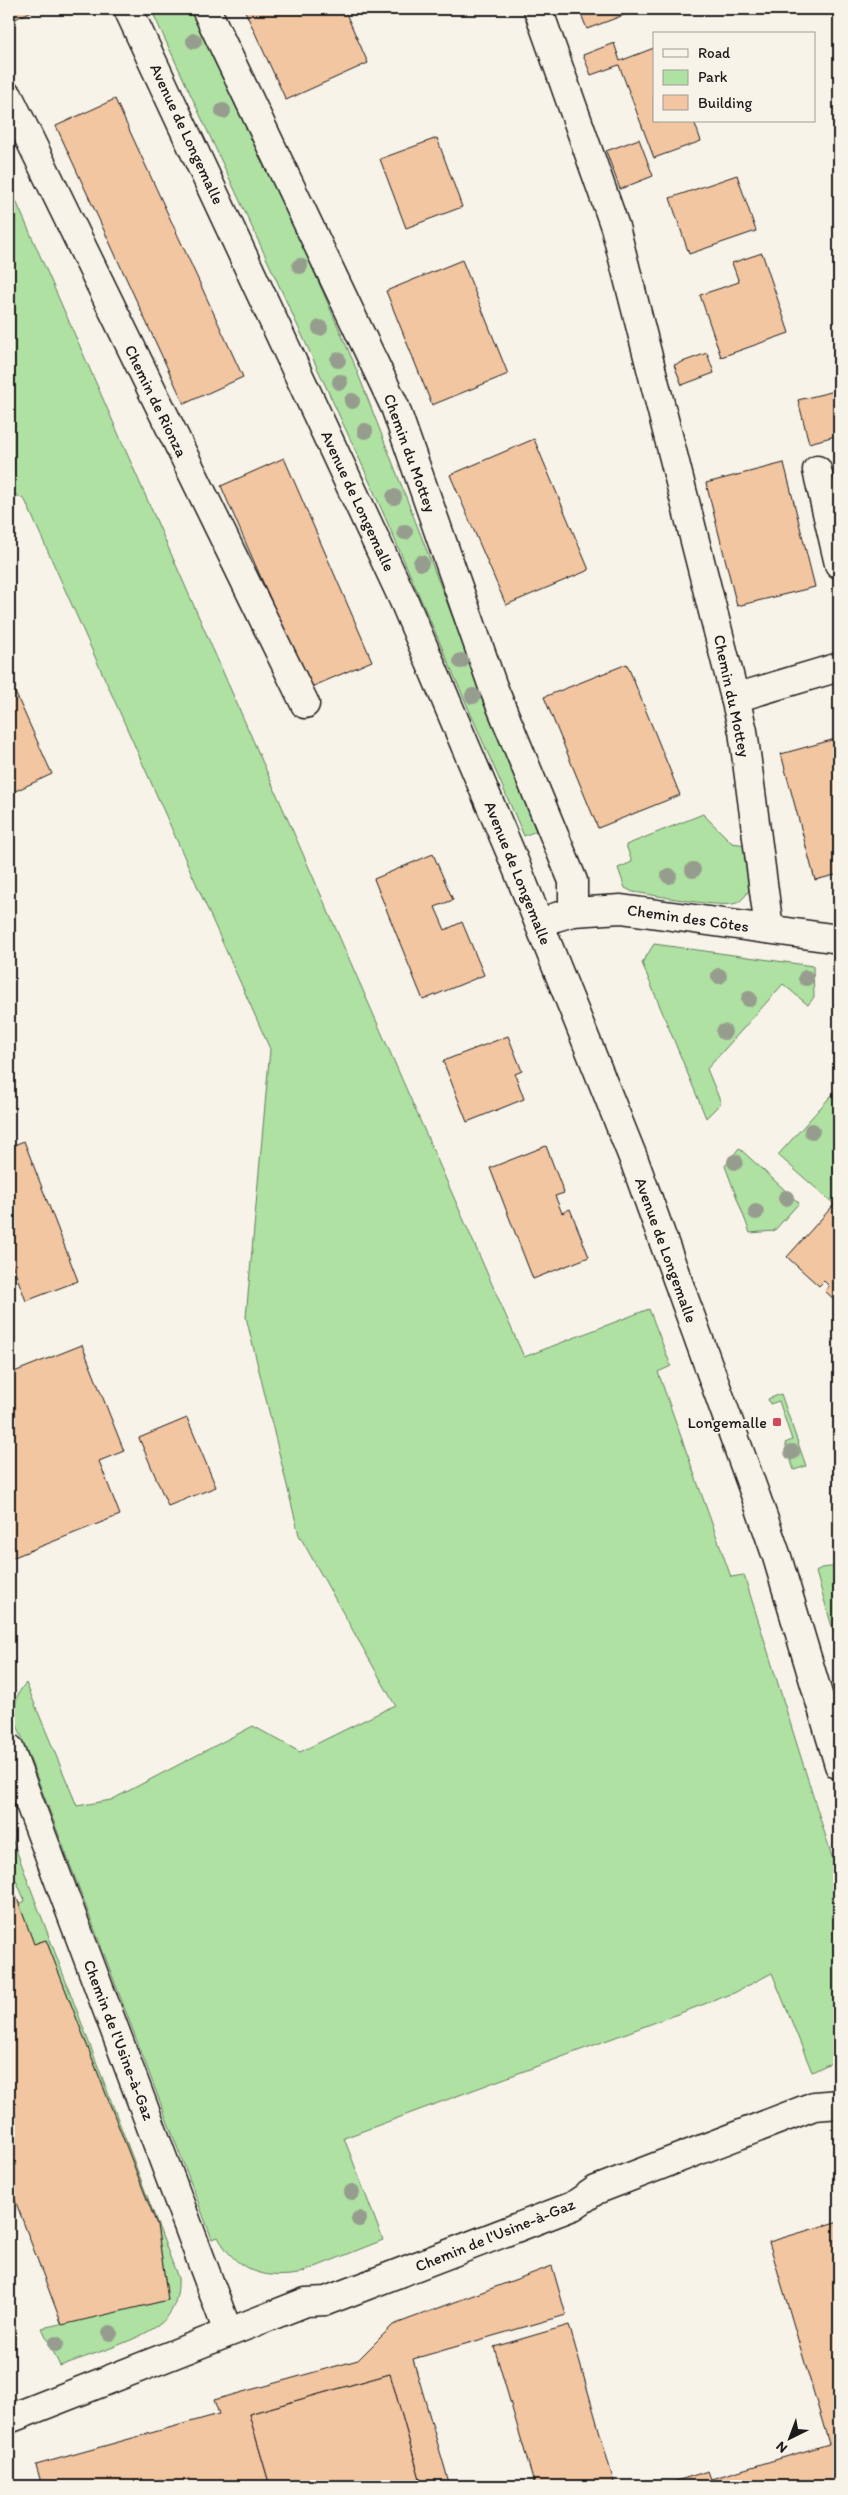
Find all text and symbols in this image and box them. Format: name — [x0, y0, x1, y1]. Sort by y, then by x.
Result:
legend — [653, 32, 816, 122]
text: Road — [698, 44, 731, 62]
street label: Avenue de Longemalle — [146, 61, 228, 207]
text: Park — [698, 68, 728, 86]
text: Building — [698, 94, 752, 112]
street label: Chemin de Rionza — [121, 342, 192, 461]
street label: Chemin du Mottey — [380, 391, 440, 515]
street label: Avenue de Longemalle — [317, 428, 399, 574]
street label: Chemin du Mottey — [710, 633, 754, 759]
street label: Avenue de Longemalle — [481, 798, 555, 948]
street label: Chemin des Côtes — [626, 900, 750, 936]
street label: Avenue de Longemalle — [631, 1175, 701, 1325]
place label: Longemalle — [687, 1413, 767, 1432]
marker: Longemalle — [771, 1416, 783, 1428]
street label: Chemin de l'Usine-à-Gaz — [80, 1957, 159, 2123]
street label: Chemin de l'Usine-à-Gaz — [412, 2194, 578, 2276]
north arrow — [766, 2412, 816, 2462]
text: N — [772, 2438, 791, 2457]

